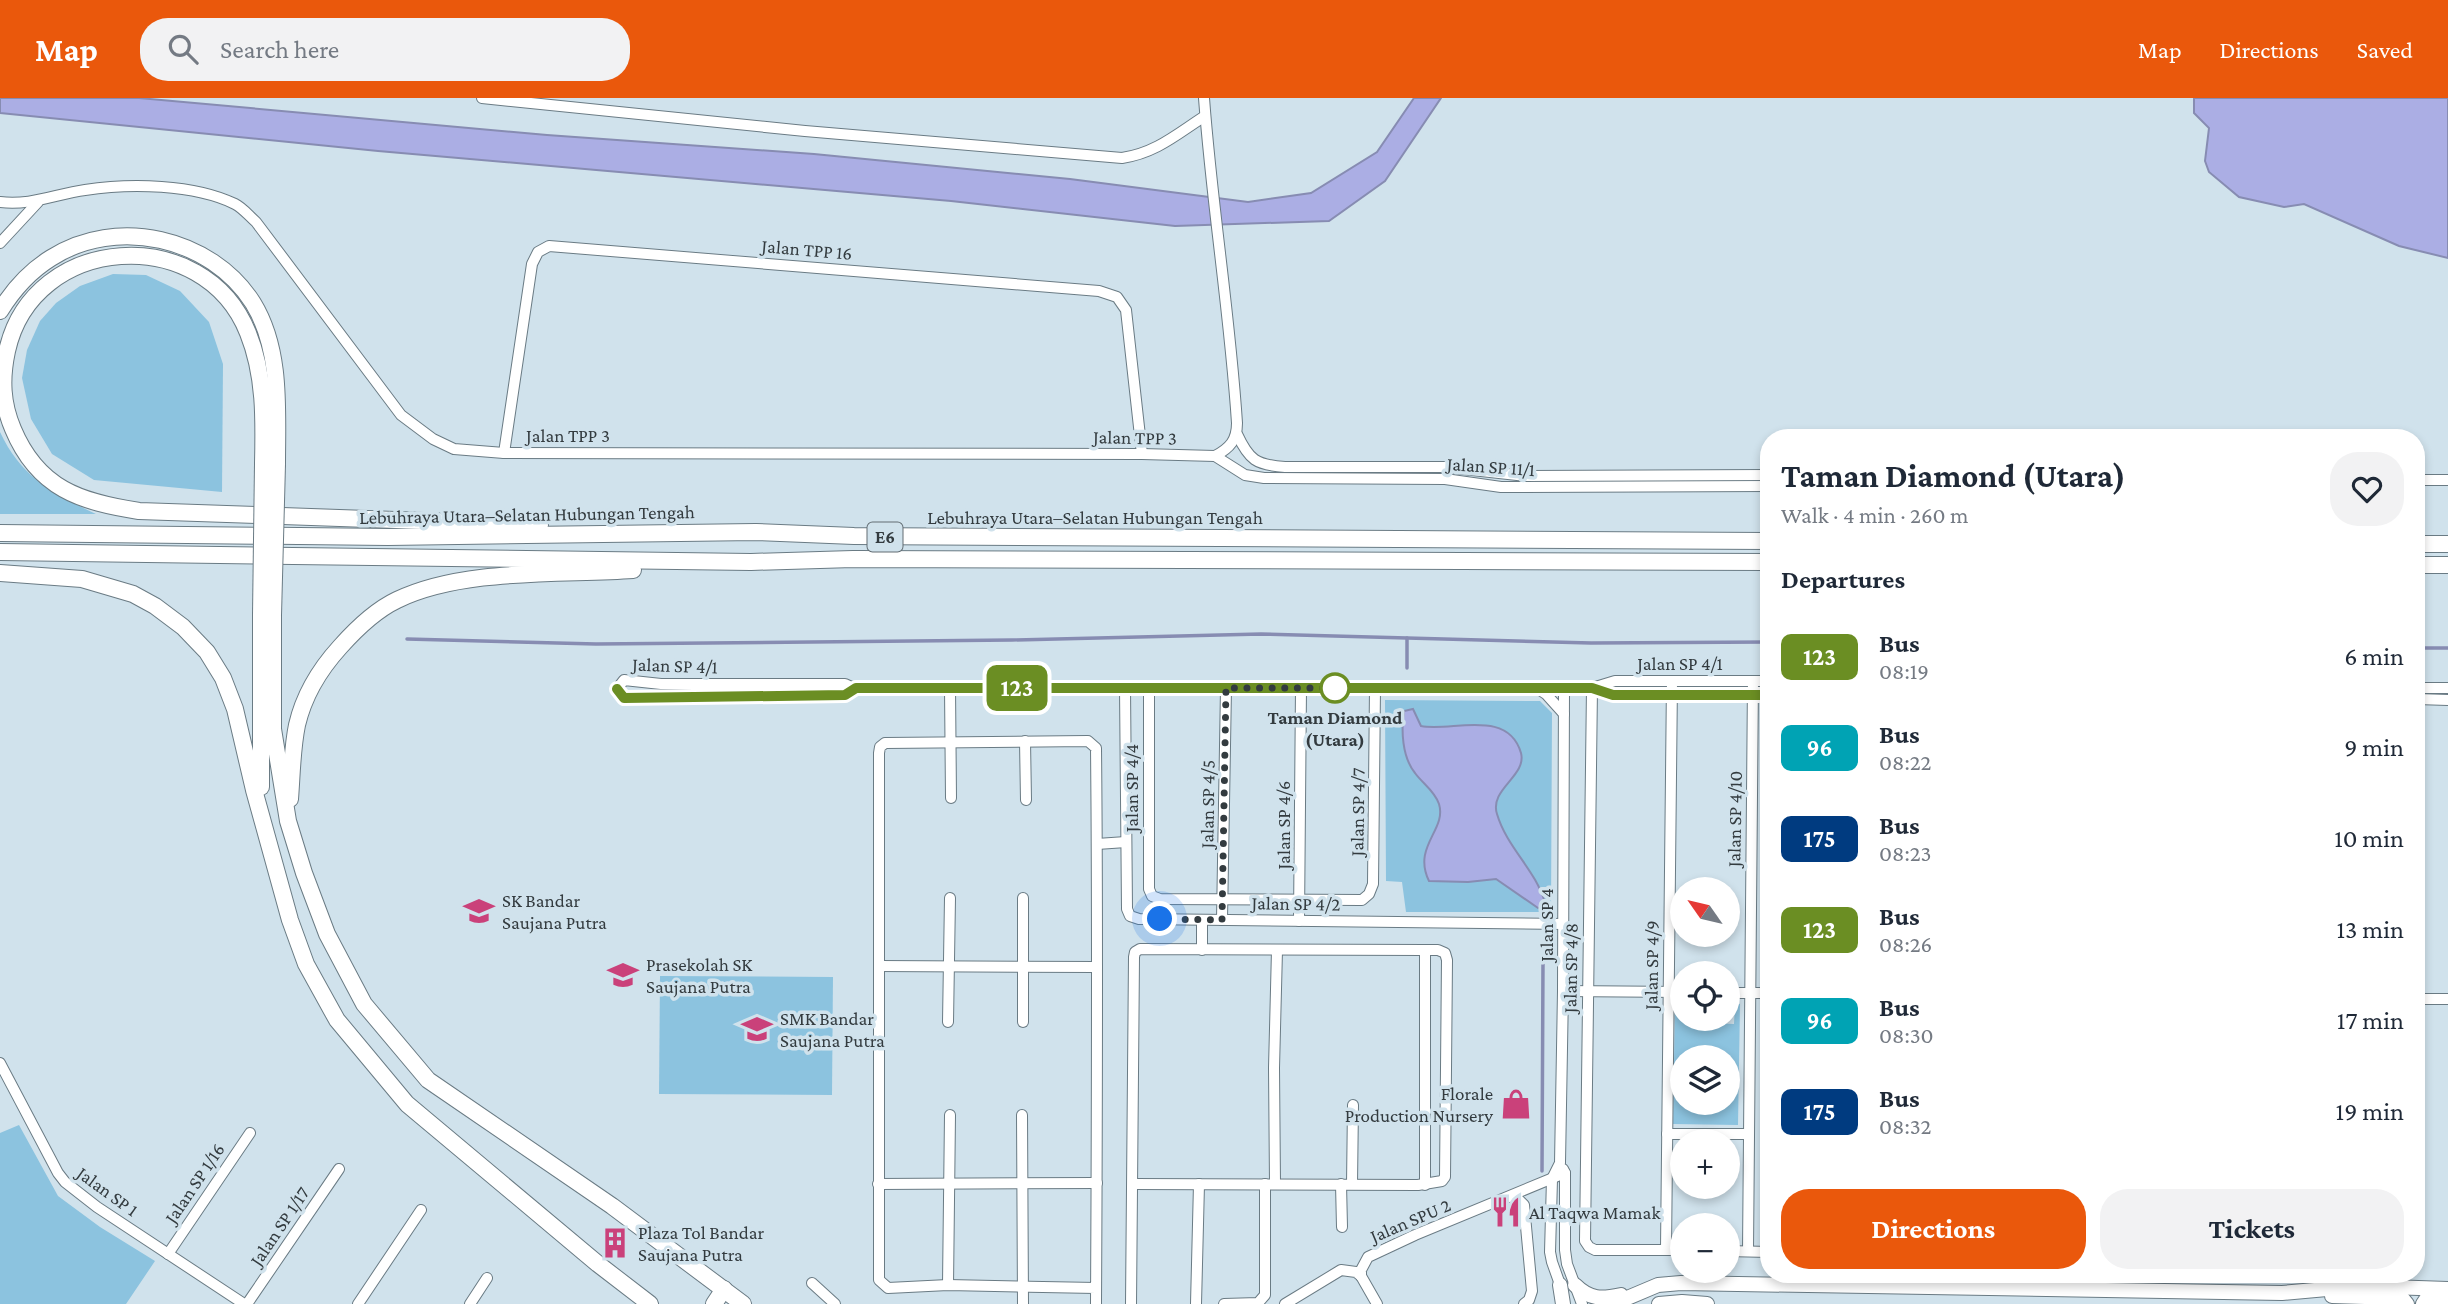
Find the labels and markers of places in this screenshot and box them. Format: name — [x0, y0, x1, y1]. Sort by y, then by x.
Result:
marker: Taman Diamond (Utara) — [1320, 673, 1350, 703]
place label: Taman Diamond (Utara) — [1267, 707, 1403, 751]
place label: SK Bandar Saujana Putra — [502, 890, 607, 934]
school or university icon: SK Bandar Saujana Putra — [462, 894, 496, 928]
place label: Prasekolah SK Saujana Putra — [646, 954, 753, 998]
school or university icon: Prasekolah SK Saujana Putra — [606, 958, 640, 992]
place label: SMK Bandar Saujana Putra — [780, 1008, 885, 1052]
school or university icon: SMK Bandar Saujana Putra — [740, 1012, 774, 1046]
place label: Florale Production Nursery — [1345, 1083, 1493, 1126]
shop icon: Florale Production Nursery — [1499, 1087, 1533, 1121]
restaurant icon: Al Taqwa Mamak — [1489, 1195, 1523, 1229]
place label: Al Taqwa Mamak — [1529, 1202, 1661, 1223]
place label: Plaza Tol Bandar Saujana Putra — [638, 1222, 764, 1266]
building icon: Plaza Tol Bandar Saujana Putra — [598, 1226, 632, 1260]

